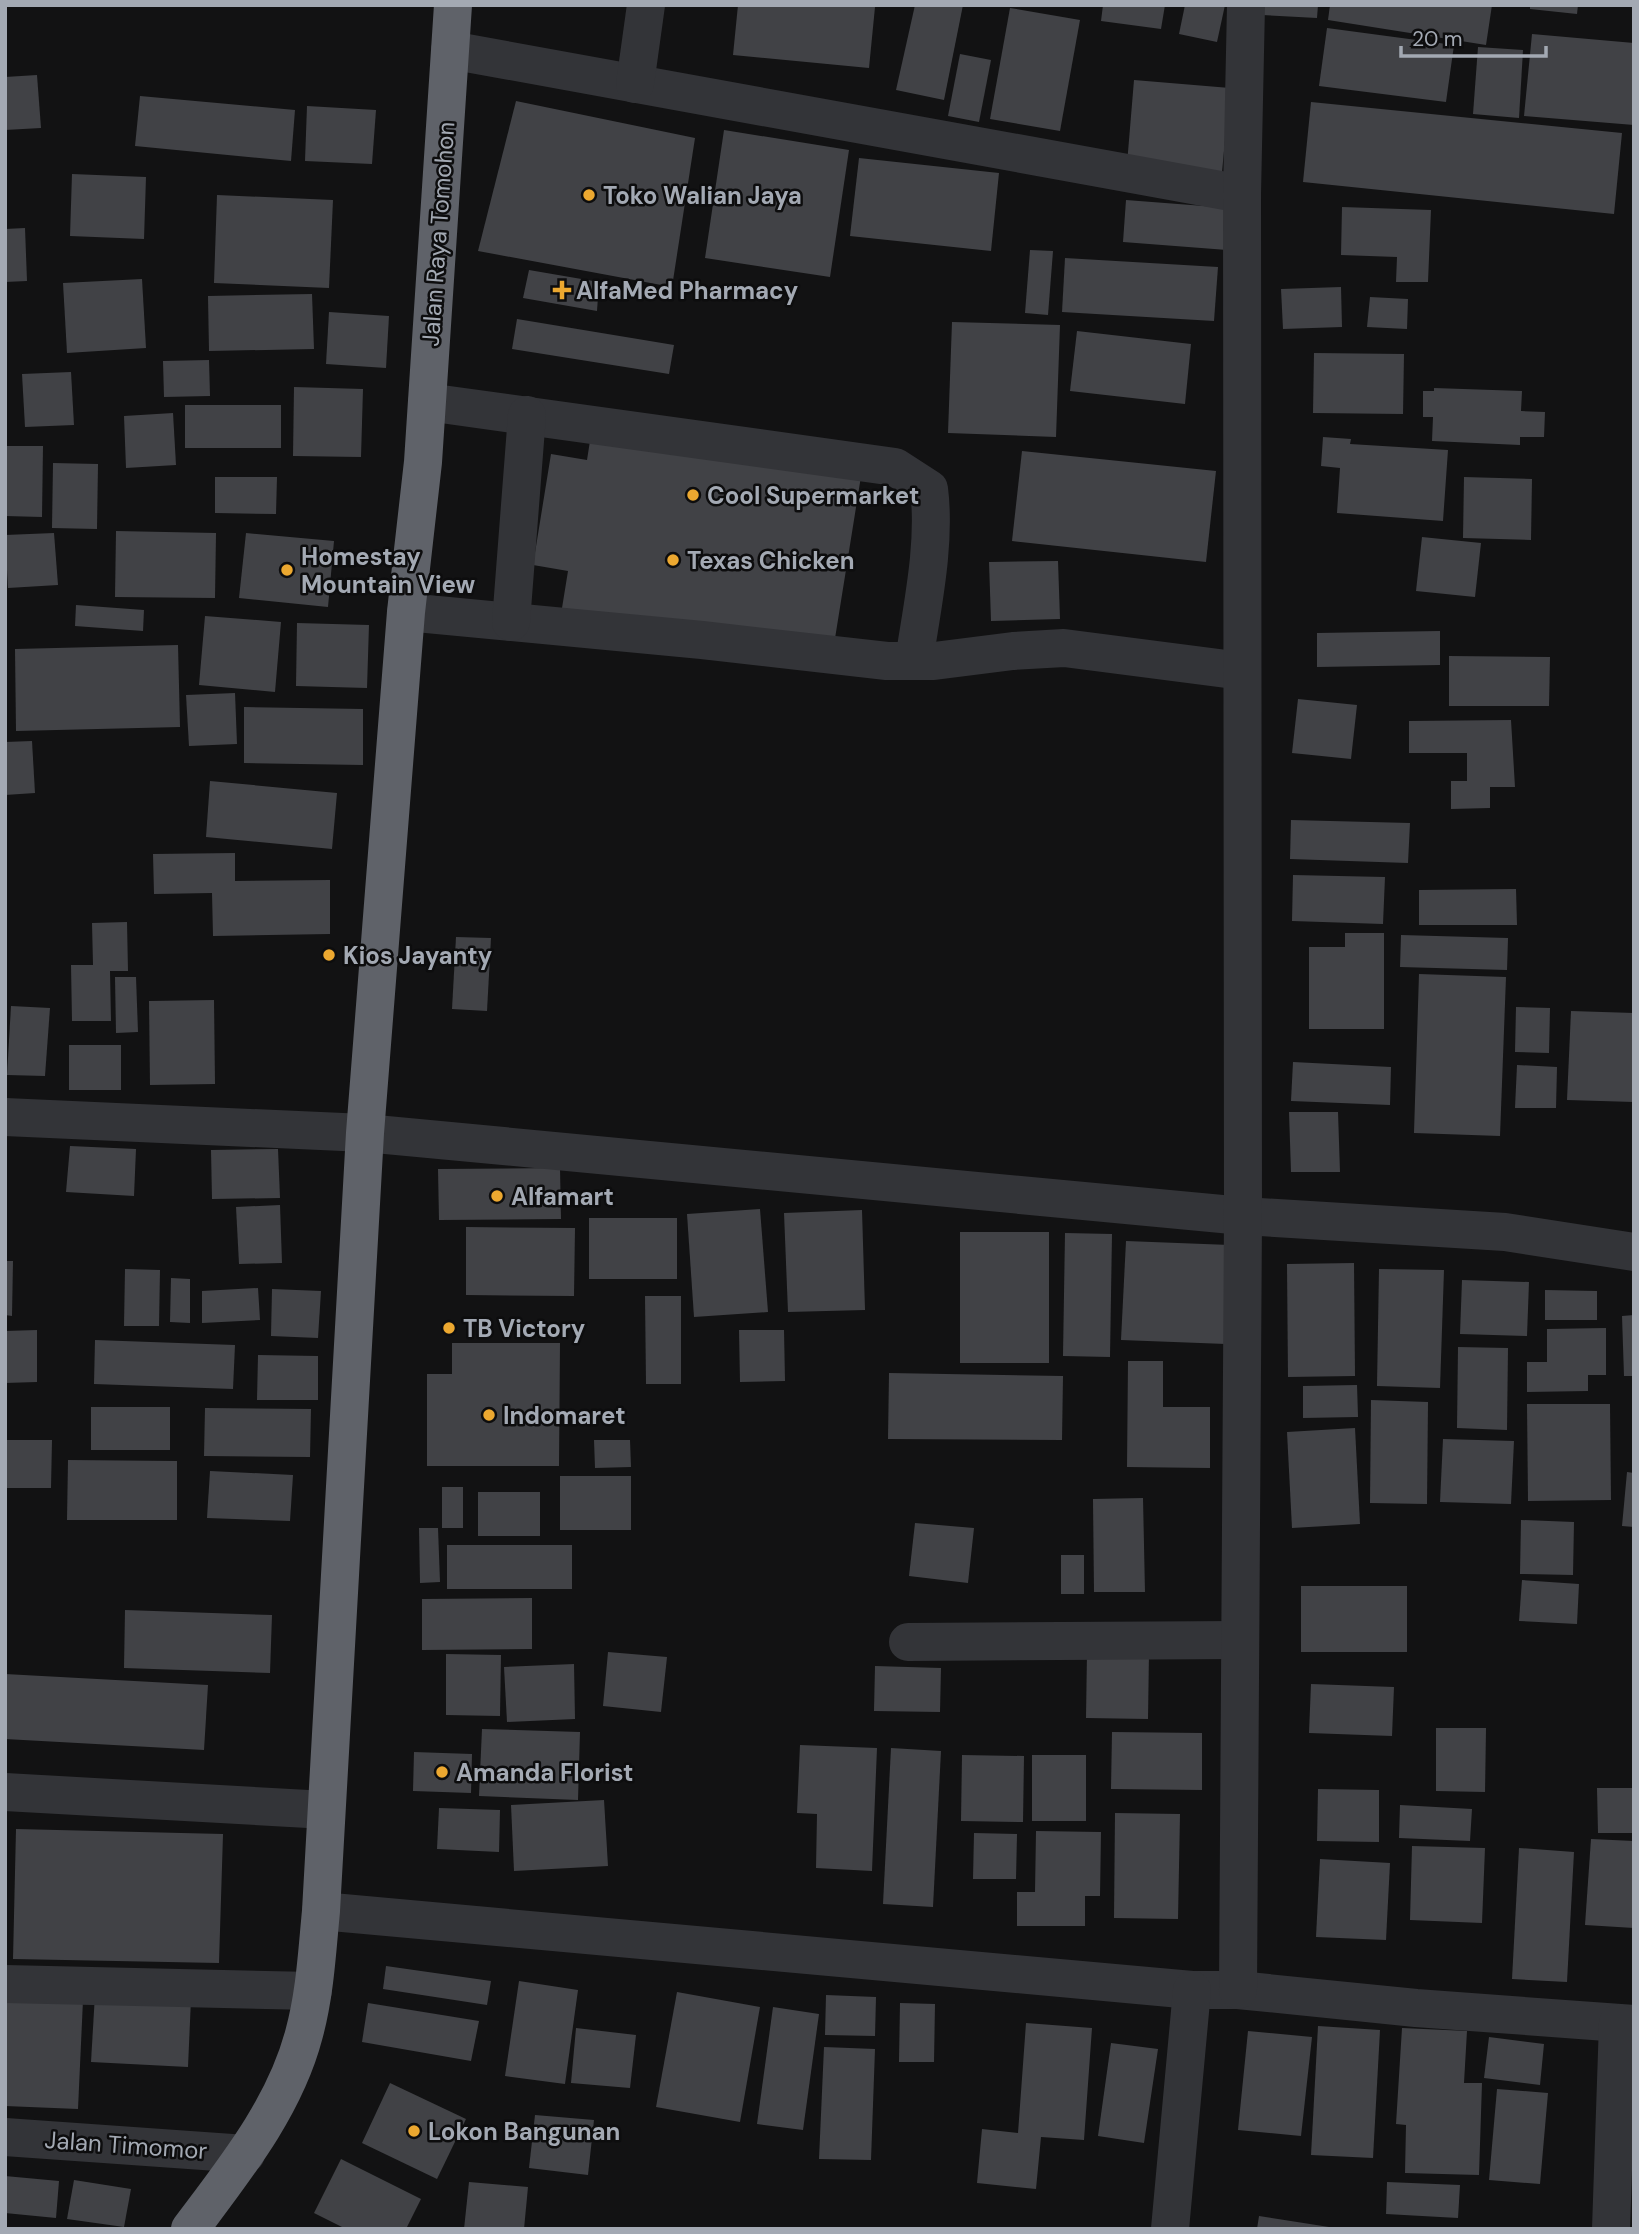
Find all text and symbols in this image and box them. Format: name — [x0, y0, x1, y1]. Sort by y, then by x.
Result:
scale bar — [1401, 14, 1546, 58]
text: 20 m — [1412, 25, 1463, 53]
street label: Jalan Raya Tomohon — [415, 121, 461, 347]
place label: Toko Walian Jaya — [603, 180, 802, 211]
marker: Toko Walian Jaya — [581, 187, 597, 203]
place label: AlfaMed Pharmacy — [576, 275, 799, 306]
marker: AlfaMed Pharmacy — [554, 282, 570, 298]
place label: Cool Supermarket — [707, 480, 919, 511]
marker: Cool Supermarket — [685, 487, 701, 503]
place label: Homestay Mountain View — [301, 541, 475, 600]
place label: Texas Chicken — [687, 545, 854, 576]
marker: Texas Chicken — [665, 552, 681, 568]
marker: Homestay Mountain View — [279, 562, 295, 578]
place label: Kios Jayanty — [343, 940, 493, 971]
marker: Kios Jayanty — [321, 947, 337, 963]
place label: Alfamart — [511, 1181, 614, 1212]
marker: Alfamart — [489, 1188, 505, 1204]
place label: TB Victory — [463, 1313, 586, 1344]
marker: TB Victory — [441, 1320, 457, 1336]
place label: Indomaret — [503, 1400, 626, 1431]
marker: Indomaret — [481, 1407, 497, 1423]
place label: Amanda Florist — [456, 1757, 633, 1788]
marker: Amanda Florist — [434, 1764, 450, 1780]
place label: Lokon Bangunan — [428, 2116, 620, 2147]
marker: Lokon Bangunan — [406, 2123, 422, 2139]
street label: Jalan Timomor — [44, 2124, 208, 2166]

